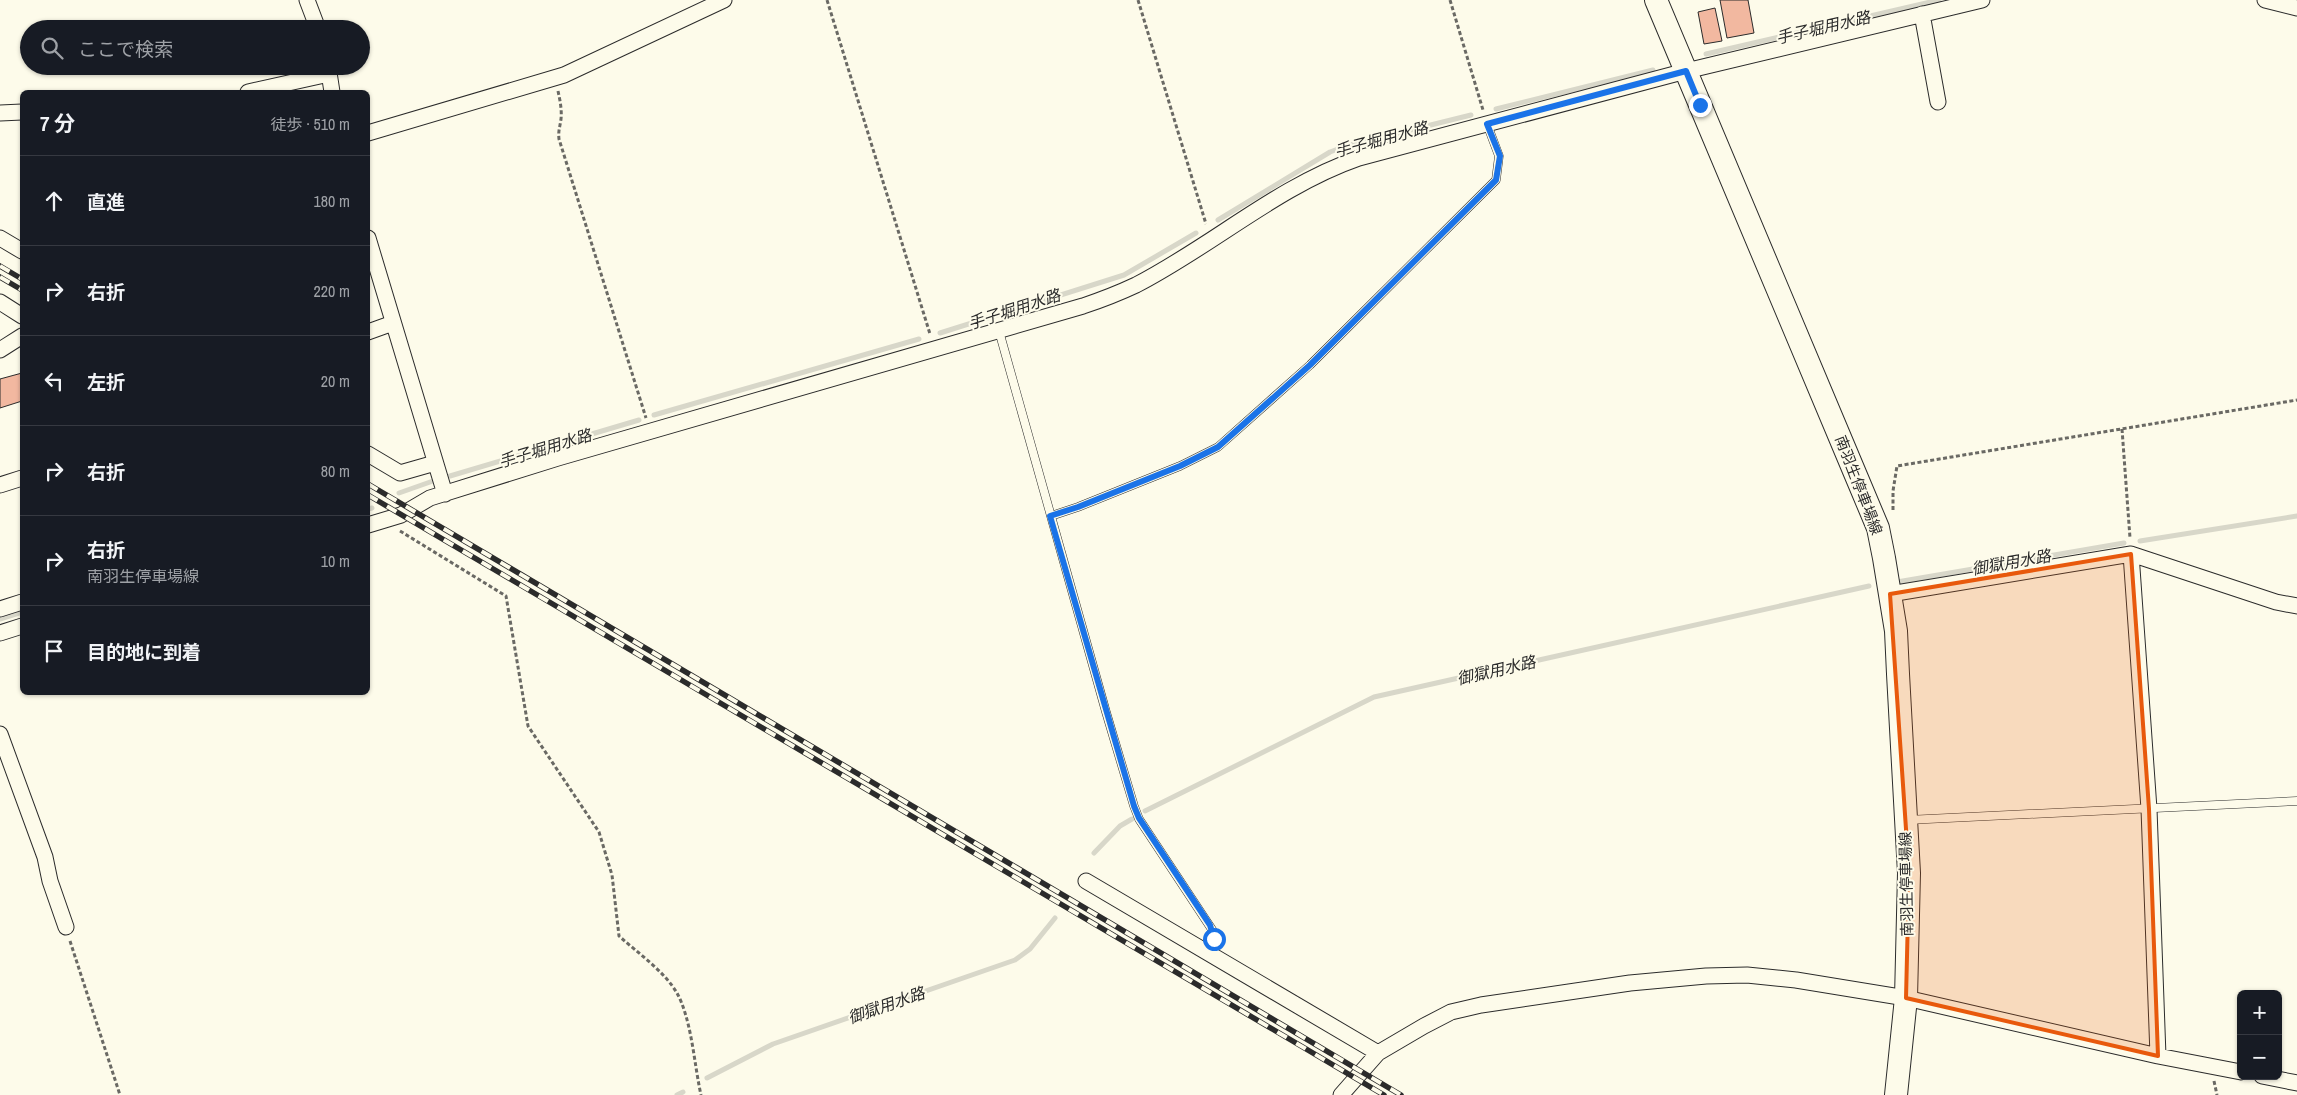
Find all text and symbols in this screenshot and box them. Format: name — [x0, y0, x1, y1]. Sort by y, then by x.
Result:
water label: 手子堀用水路 — [1774, 5, 1874, 49]
search box — [20, 20, 370, 75]
icon: search — [38, 34, 66, 62]
text: ここで検索 — [78, 36, 173, 62]
route end — [1689, 94, 1712, 117]
text: 7 分 — [40, 109, 75, 138]
text: 徒歩 · 510 m — [271, 113, 350, 135]
water label: 手子堀用水路 — [1332, 115, 1432, 162]
icon: ahead — [40, 187, 68, 215]
text: 直進 — [87, 189, 125, 215]
text: 180 m — [314, 190, 350, 212]
icon: right — [40, 277, 68, 305]
text: 右折 — [87, 279, 125, 305]
text: 220 m — [314, 280, 350, 302]
water label: 手子堀用水路 — [965, 283, 1065, 334]
icon: left — [40, 367, 68, 395]
text: 左折 — [87, 369, 125, 395]
text: 20 m — [321, 370, 350, 392]
water label: 手子堀用水路 — [496, 423, 596, 473]
street label: 南羽生停車場線 — [1830, 432, 1888, 538]
icon: right — [40, 457, 68, 485]
text: 右折 — [87, 459, 125, 485]
text: 80 m — [321, 460, 350, 482]
text: 右折 — [87, 537, 125, 563]
water label: 御獄用水路 — [1970, 544, 2054, 580]
icon: right — [40, 547, 68, 575]
text: 10 m — [321, 550, 350, 572]
text: 南羽生停車場線 — [87, 565, 199, 587]
icon: arrive — [40, 637, 68, 665]
text: 目的地に到着 — [87, 639, 201, 665]
water label: 御獄用水路 — [1455, 650, 1539, 690]
street label: 南羽生停車場線 — [1895, 831, 1917, 937]
route start — [1203, 928, 1226, 951]
water label: 御獄用水路 — [845, 981, 929, 1028]
map controls — [2237, 990, 2282, 1080]
button: + — [2237, 990, 2282, 1035]
button: − — [2237, 1035, 2282, 1080]

